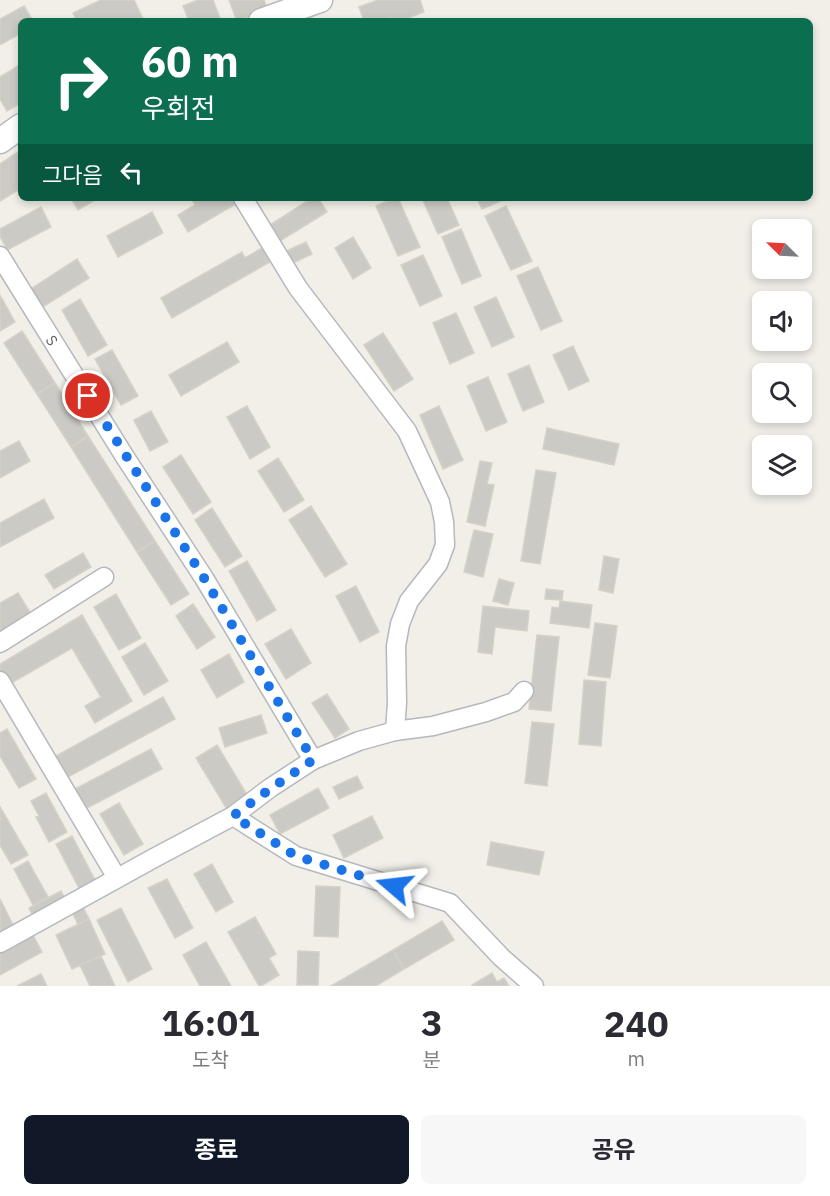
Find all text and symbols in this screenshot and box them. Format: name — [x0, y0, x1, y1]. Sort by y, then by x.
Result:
text: 60 m — [141, 34, 239, 89]
icon: right — [42, 42, 120, 120]
text: 우회전 — [141, 90, 216, 125]
icon: left — [115, 156, 148, 189]
text: 그다음 — [42, 160, 103, 189]
north arrow — [752, 219, 812, 279]
map controls — [752, 219, 812, 495]
button: sound — [752, 291, 812, 351]
street label: S — [42, 331, 63, 349]
button: search — [752, 363, 812, 423]
pin — [62, 370, 113, 421]
icon: arrive — [71, 379, 104, 412]
button: layers — [752, 435, 812, 495]
position arrow — [362, 854, 426, 918]
text: 16:01 — [161, 999, 260, 1046]
text: 3 — [421, 999, 443, 1046]
text: 240 — [604, 1000, 669, 1047]
text: m — [628, 1045, 645, 1072]
text: 도착 — [192, 1046, 229, 1073]
text: 분 — [423, 1046, 441, 1073]
button: 종료 — [24, 1115, 409, 1184]
button: 공유 — [421, 1115, 806, 1184]

